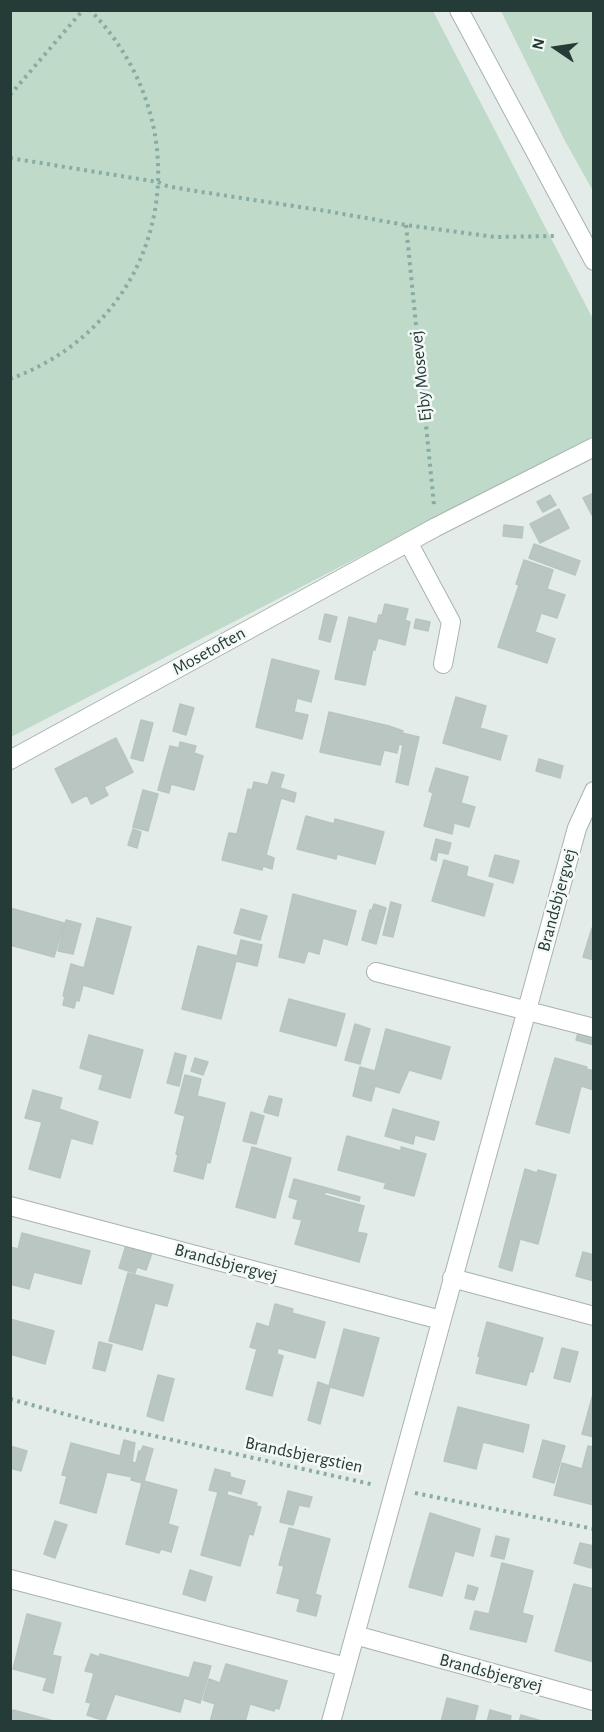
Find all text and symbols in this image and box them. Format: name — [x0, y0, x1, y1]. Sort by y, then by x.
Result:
north arrow — [526, 18, 586, 78]
text: N — [529, 37, 548, 51]
street label: Ejby Mosevej — [405, 330, 437, 422]
street label: Mosetoften — [169, 622, 249, 680]
street label: Brandsbjergvej — [533, 846, 581, 954]
street label: Brandsbjergvej — [172, 1239, 280, 1287]
street label: Brandsbjergstien — [243, 1432, 365, 1478]
street label: Brandsbjergvej — [437, 1649, 545, 1697]

